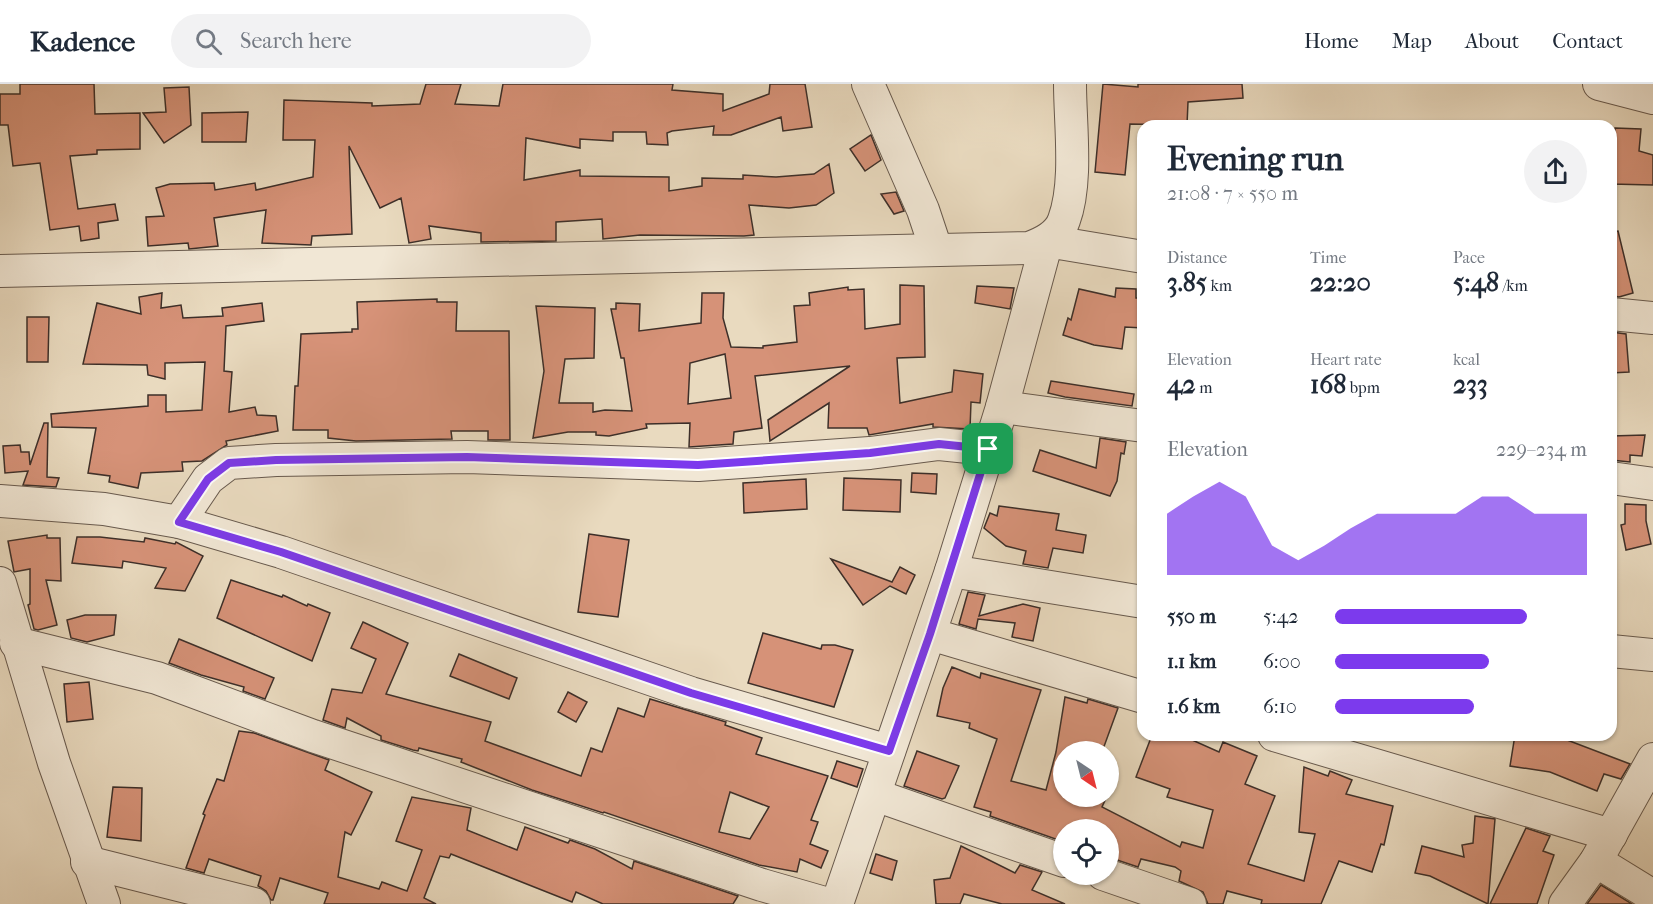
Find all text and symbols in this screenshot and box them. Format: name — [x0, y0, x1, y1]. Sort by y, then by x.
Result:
search box — [171, 14, 591, 68]
text: Kadence — [30, 25, 135, 58]
icon: search — [192, 25, 225, 58]
text: Search here — [240, 28, 352, 54]
text: Home — [1304, 29, 1359, 53]
text: Map — [1392, 29, 1432, 53]
text: About — [1465, 29, 1519, 53]
text: Contact — [1552, 29, 1623, 53]
text: Evening run — [1167, 140, 1344, 179]
button: share — [1524, 140, 1587, 203]
text: 21:08 · 7 × 550 m — [1167, 182, 1298, 205]
text: Distance — [1167, 248, 1227, 267]
text: Time — [1310, 248, 1346, 267]
text: Pace — [1453, 248, 1485, 267]
text: 3.85 — [1167, 267, 1207, 298]
text: 22:20 — [1310, 267, 1371, 298]
text: 5:48 — [1453, 267, 1499, 298]
text: km — [1207, 276, 1232, 295]
text: /km — [1499, 276, 1528, 295]
text: Elevation — [1167, 350, 1232, 369]
text: Heart rate — [1310, 350, 1382, 369]
text: kcal — [1453, 350, 1480, 369]
text: 42 — [1167, 369, 1196, 400]
text: 168 — [1310, 369, 1346, 400]
text: 233 — [1453, 369, 1488, 400]
text: m — [1196, 378, 1212, 397]
text: bpm — [1346, 378, 1380, 397]
pin — [962, 423, 1013, 474]
icon: arrive — [971, 432, 1004, 465]
text: Elevation — [1167, 438, 1248, 461]
text: 229–234 m — [1496, 438, 1587, 461]
text: 550 m — [1167, 605, 1216, 628]
text: 5:42 — [1263, 605, 1299, 628]
text: 1.1 km — [1167, 650, 1216, 673]
text: 6:00 — [1263, 650, 1301, 673]
text: 1.6 km — [1167, 695, 1220, 718]
text: 6:10 — [1263, 695, 1297, 718]
north arrow — [1053, 741, 1119, 807]
map controls — [1053, 741, 1119, 885]
button: locate — [1053, 819, 1119, 885]

